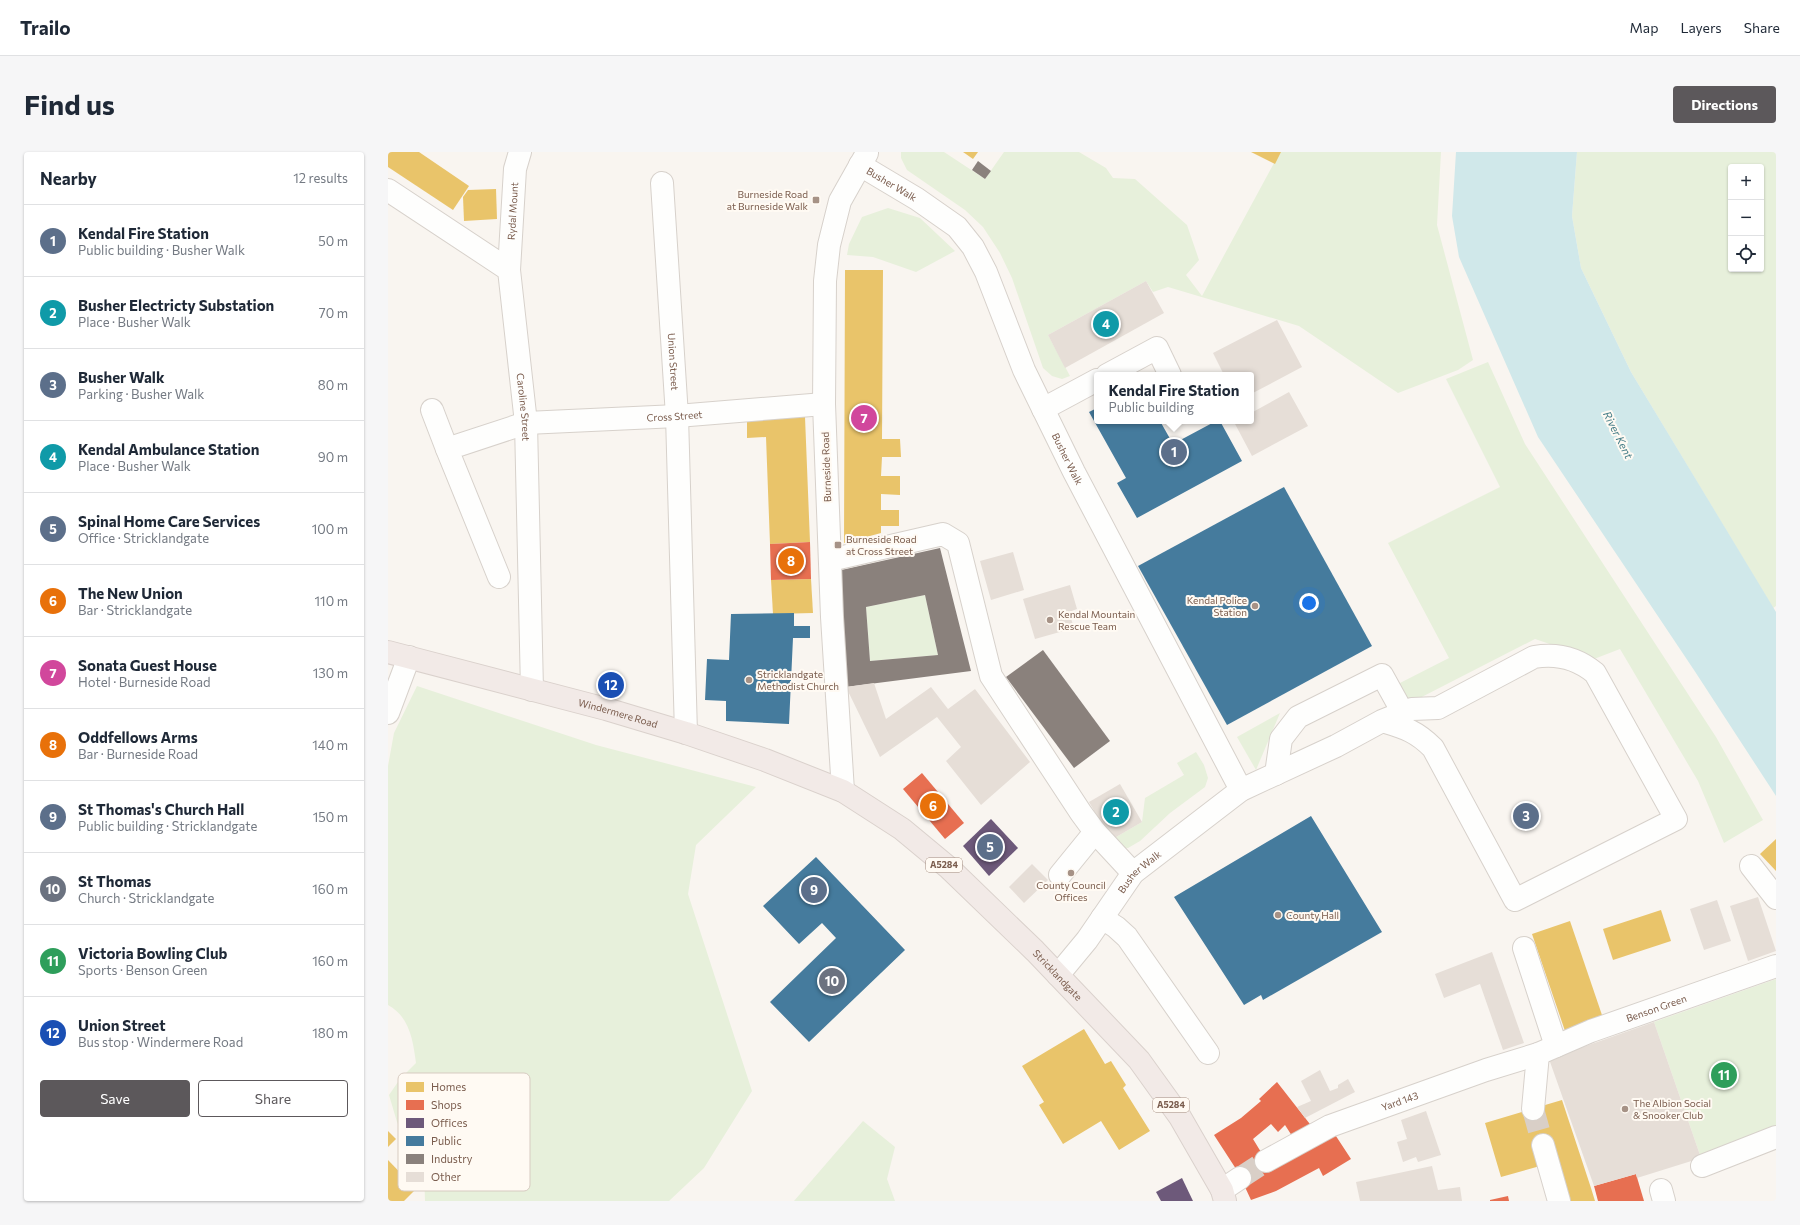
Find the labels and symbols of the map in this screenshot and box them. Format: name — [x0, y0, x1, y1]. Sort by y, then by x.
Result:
street label: Busher Walk — [864, 164, 920, 204]
street label: Rydal Mount — [505, 182, 520, 240]
place label: Burneside Road at Burneside Walk — [727, 188, 809, 212]
marker: Burneside Road at Burneside Walk — [811, 195, 821, 205]
pin: 4 — [1093, 309, 1119, 339]
street label: Union Street — [666, 333, 681, 391]
street label: Caroline Street — [515, 373, 532, 441]
pin: 7 — [851, 403, 877, 433]
street label: Cross Street — [646, 408, 703, 423]
water label: River Kent — [1601, 409, 1636, 461]
street label: Burneside Road — [819, 431, 833, 502]
street label: Busher Walk — [1050, 431, 1086, 487]
pin: 1 — [1161, 437, 1187, 467]
place label: Burneside Road at Cross Street — [846, 533, 917, 557]
marker: Burneside Road at Cross Street — [833, 540, 843, 550]
pin: 8 — [778, 546, 804, 576]
your location — [1299, 593, 1319, 613]
place label: Kendal Police Station — [1187, 594, 1247, 618]
marker: Kendal Police Station — [1250, 601, 1260, 611]
place label: Kendal Mountain Rescue Team — [1058, 608, 1135, 632]
marker: Kendal Mountain Rescue Team — [1045, 615, 1055, 625]
place label: Stricklandgate Methodist Church — [757, 668, 839, 692]
pin: 12 — [598, 670, 624, 700]
marker: Stricklandgate Methodist Church — [744, 675, 754, 685]
street label: Windermere Road — [577, 696, 659, 730]
pin: 6 — [920, 791, 946, 821]
pin: 2 — [1103, 797, 1129, 827]
pin: 3 — [1513, 801, 1539, 831]
pin: 5 — [977, 832, 1003, 862]
street label: Busher Walk — [1115, 847, 1164, 895]
road number: A5284 — [926, 858, 962, 872]
marker: County Council Offices — [1066, 868, 1076, 878]
pin: 9 — [801, 875, 827, 905]
place label: County Council Offices — [1036, 879, 1106, 903]
place label: County Hall — [1286, 909, 1339, 921]
marker: County Hall — [1273, 910, 1283, 920]
street label: Stricklandgate — [1031, 947, 1085, 1003]
pin: 10 — [819, 966, 845, 996]
street label: Benson Green — [1624, 992, 1688, 1024]
pin: 11 — [1711, 1060, 1737, 1090]
legend — [398, 1073, 530, 1191]
text: Homes — [431, 1080, 466, 1093]
street label: Yard 143 — [1380, 1089, 1420, 1113]
place label: The Albion Social & Snooker Club — [1633, 1097, 1711, 1121]
text: Shops — [431, 1098, 462, 1111]
road number: A5284 — [1153, 1098, 1189, 1112]
marker: The Albion Social & Snooker Club — [1620, 1104, 1630, 1114]
text: Offices — [431, 1116, 468, 1129]
text: Public — [431, 1134, 462, 1147]
text: Industry — [431, 1152, 473, 1165]
text: Other — [431, 1170, 462, 1183]

